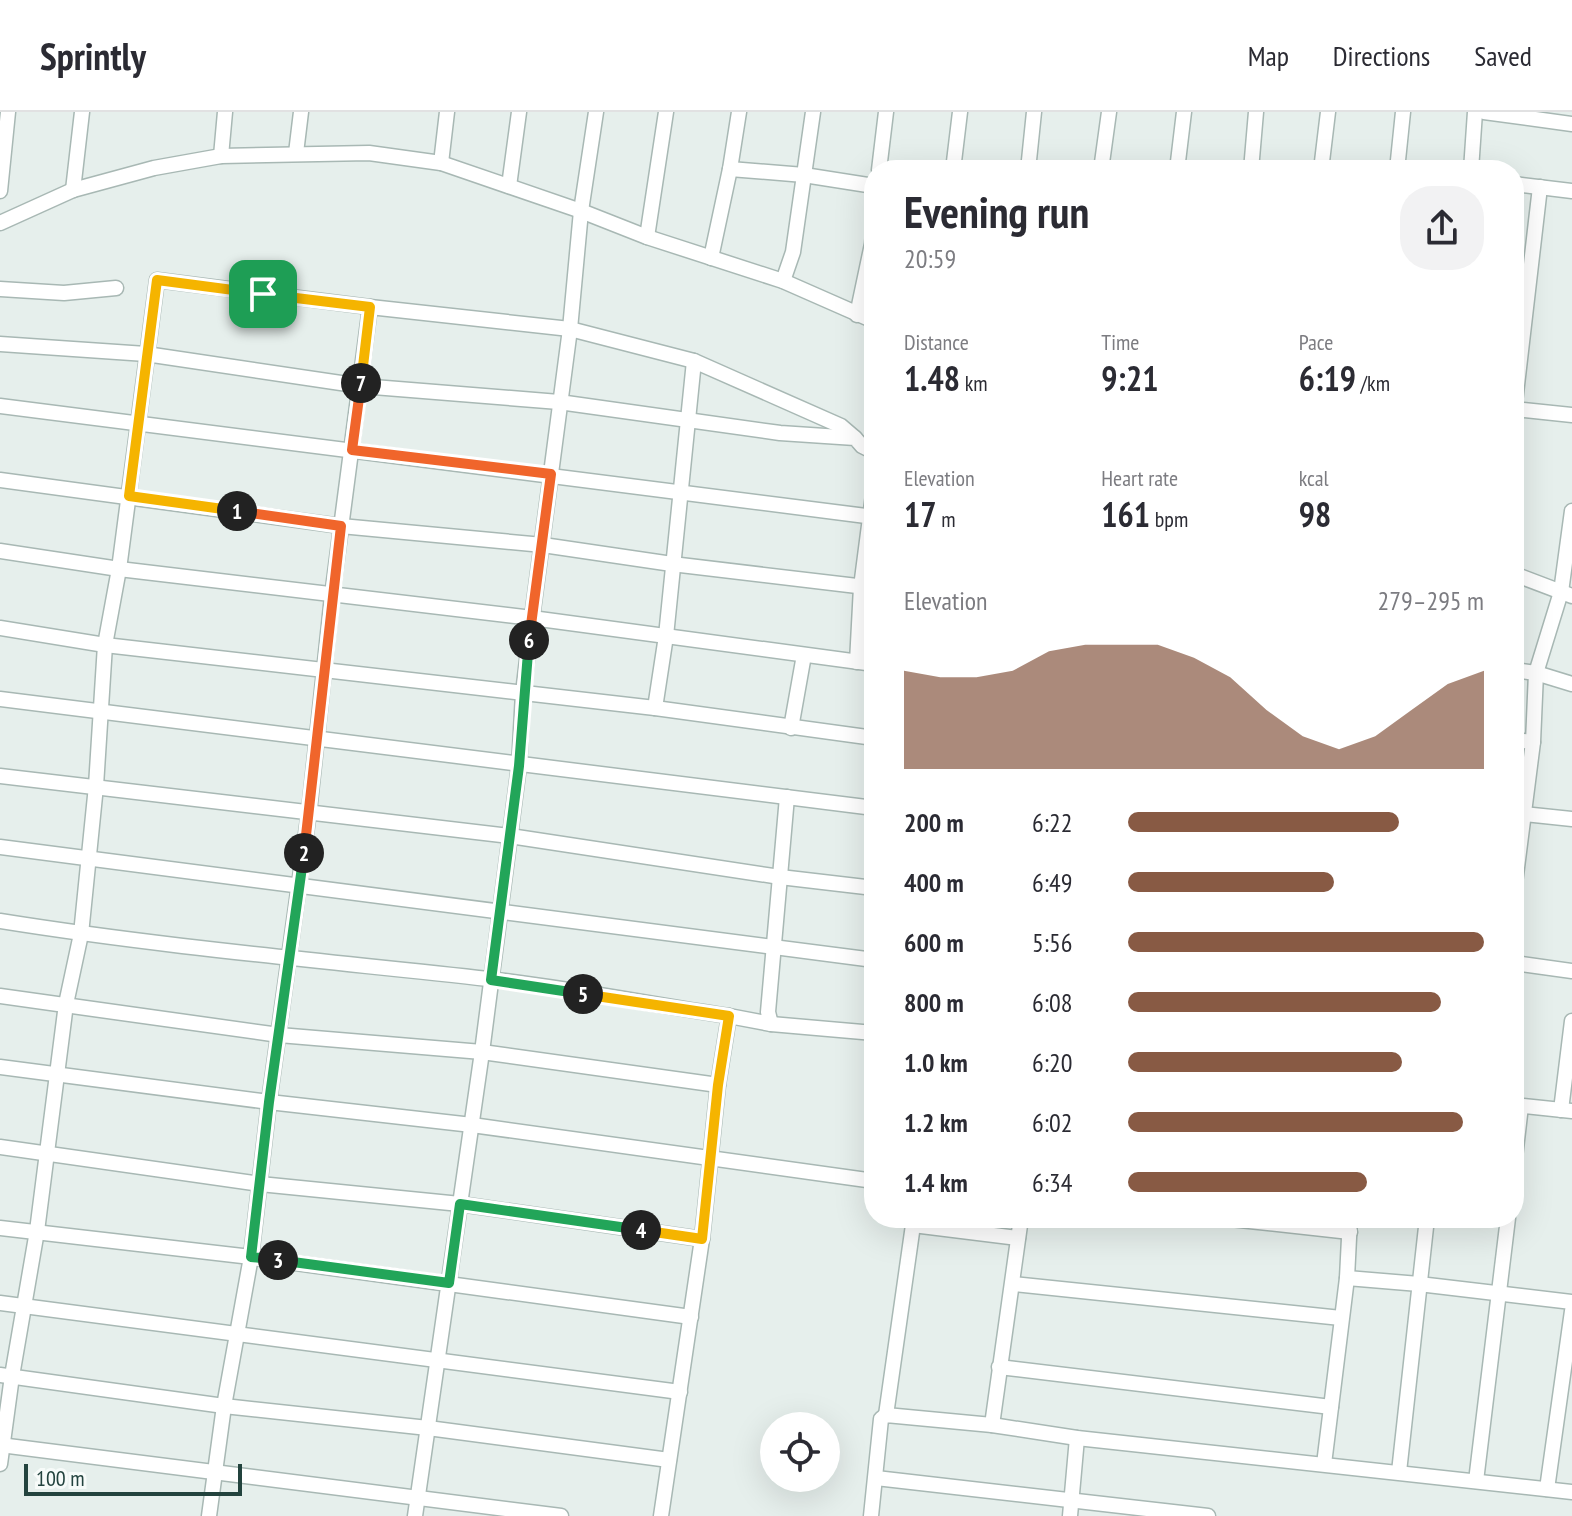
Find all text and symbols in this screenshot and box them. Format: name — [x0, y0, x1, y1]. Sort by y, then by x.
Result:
text: Sprintly — [40, 31, 146, 80]
text: Map — [1248, 37, 1289, 74]
text: Directions — [1333, 37, 1430, 74]
text: Saved — [1474, 37, 1532, 74]
text: Evening run — [904, 183, 1089, 240]
button: share — [1400, 186, 1484, 270]
text: 20:59 — [904, 242, 956, 275]
pin — [229, 260, 297, 328]
icon: arrive — [241, 272, 285, 316]
text: Distance — [904, 328, 969, 356]
text: Time — [1101, 328, 1139, 356]
text: Pace — [1299, 328, 1333, 356]
text: 1.48 — [904, 356, 960, 400]
text: 9:21 — [1101, 356, 1159, 400]
text: 6:19 — [1299, 356, 1356, 400]
pin: 7 — [341, 363, 381, 403]
text: 7 — [356, 369, 366, 397]
text: km — [960, 369, 988, 397]
text: /km — [1356, 369, 1390, 397]
text: Elevation — [904, 464, 975, 492]
text: Heart rate — [1101, 464, 1178, 492]
text: kcal — [1299, 464, 1329, 492]
pin: 1 — [217, 491, 257, 531]
text: 17 — [904, 492, 937, 536]
text: 161 — [1101, 492, 1150, 536]
text: 98 — [1299, 492, 1331, 536]
text: 1 — [232, 497, 242, 525]
text: m — [937, 505, 956, 533]
text: bpm — [1150, 505, 1188, 533]
text: Elevation — [904, 584, 987, 617]
text: 279–295 m — [1378, 584, 1484, 617]
pin: 6 — [509, 620, 549, 660]
text: 6 — [524, 626, 534, 654]
text: 200 m — [904, 806, 964, 839]
text: 6:22 — [1032, 806, 1072, 839]
pin: 2 — [284, 833, 324, 873]
text: 2 — [299, 839, 309, 867]
text: 400 m — [904, 866, 964, 899]
text: 6:49 — [1032, 866, 1072, 899]
text: 600 m — [904, 926, 964, 959]
text: 5:56 — [1032, 926, 1072, 959]
pin: 5 — [563, 974, 603, 1014]
text: 5 — [578, 980, 588, 1008]
text: 800 m — [904, 986, 964, 1019]
text: 6:08 — [1032, 986, 1072, 1019]
text: 1.0 km — [904, 1046, 968, 1079]
text: 6:20 — [1032, 1046, 1072, 1079]
text: 1.2 km — [904, 1106, 968, 1139]
text: 6:02 — [1032, 1106, 1072, 1139]
text: 1.4 km — [904, 1166, 968, 1199]
text: 6:34 — [1032, 1166, 1072, 1199]
pin: 4 — [621, 1210, 661, 1250]
text: 4 — [636, 1216, 646, 1244]
pin: 3 — [258, 1240, 298, 1280]
text: 3 — [273, 1246, 283, 1274]
map controls — [760, 1412, 840, 1492]
button: locate — [760, 1412, 840, 1492]
scale bar — [24, 1460, 242, 1496]
text: 100 m — [36, 1464, 85, 1492]

